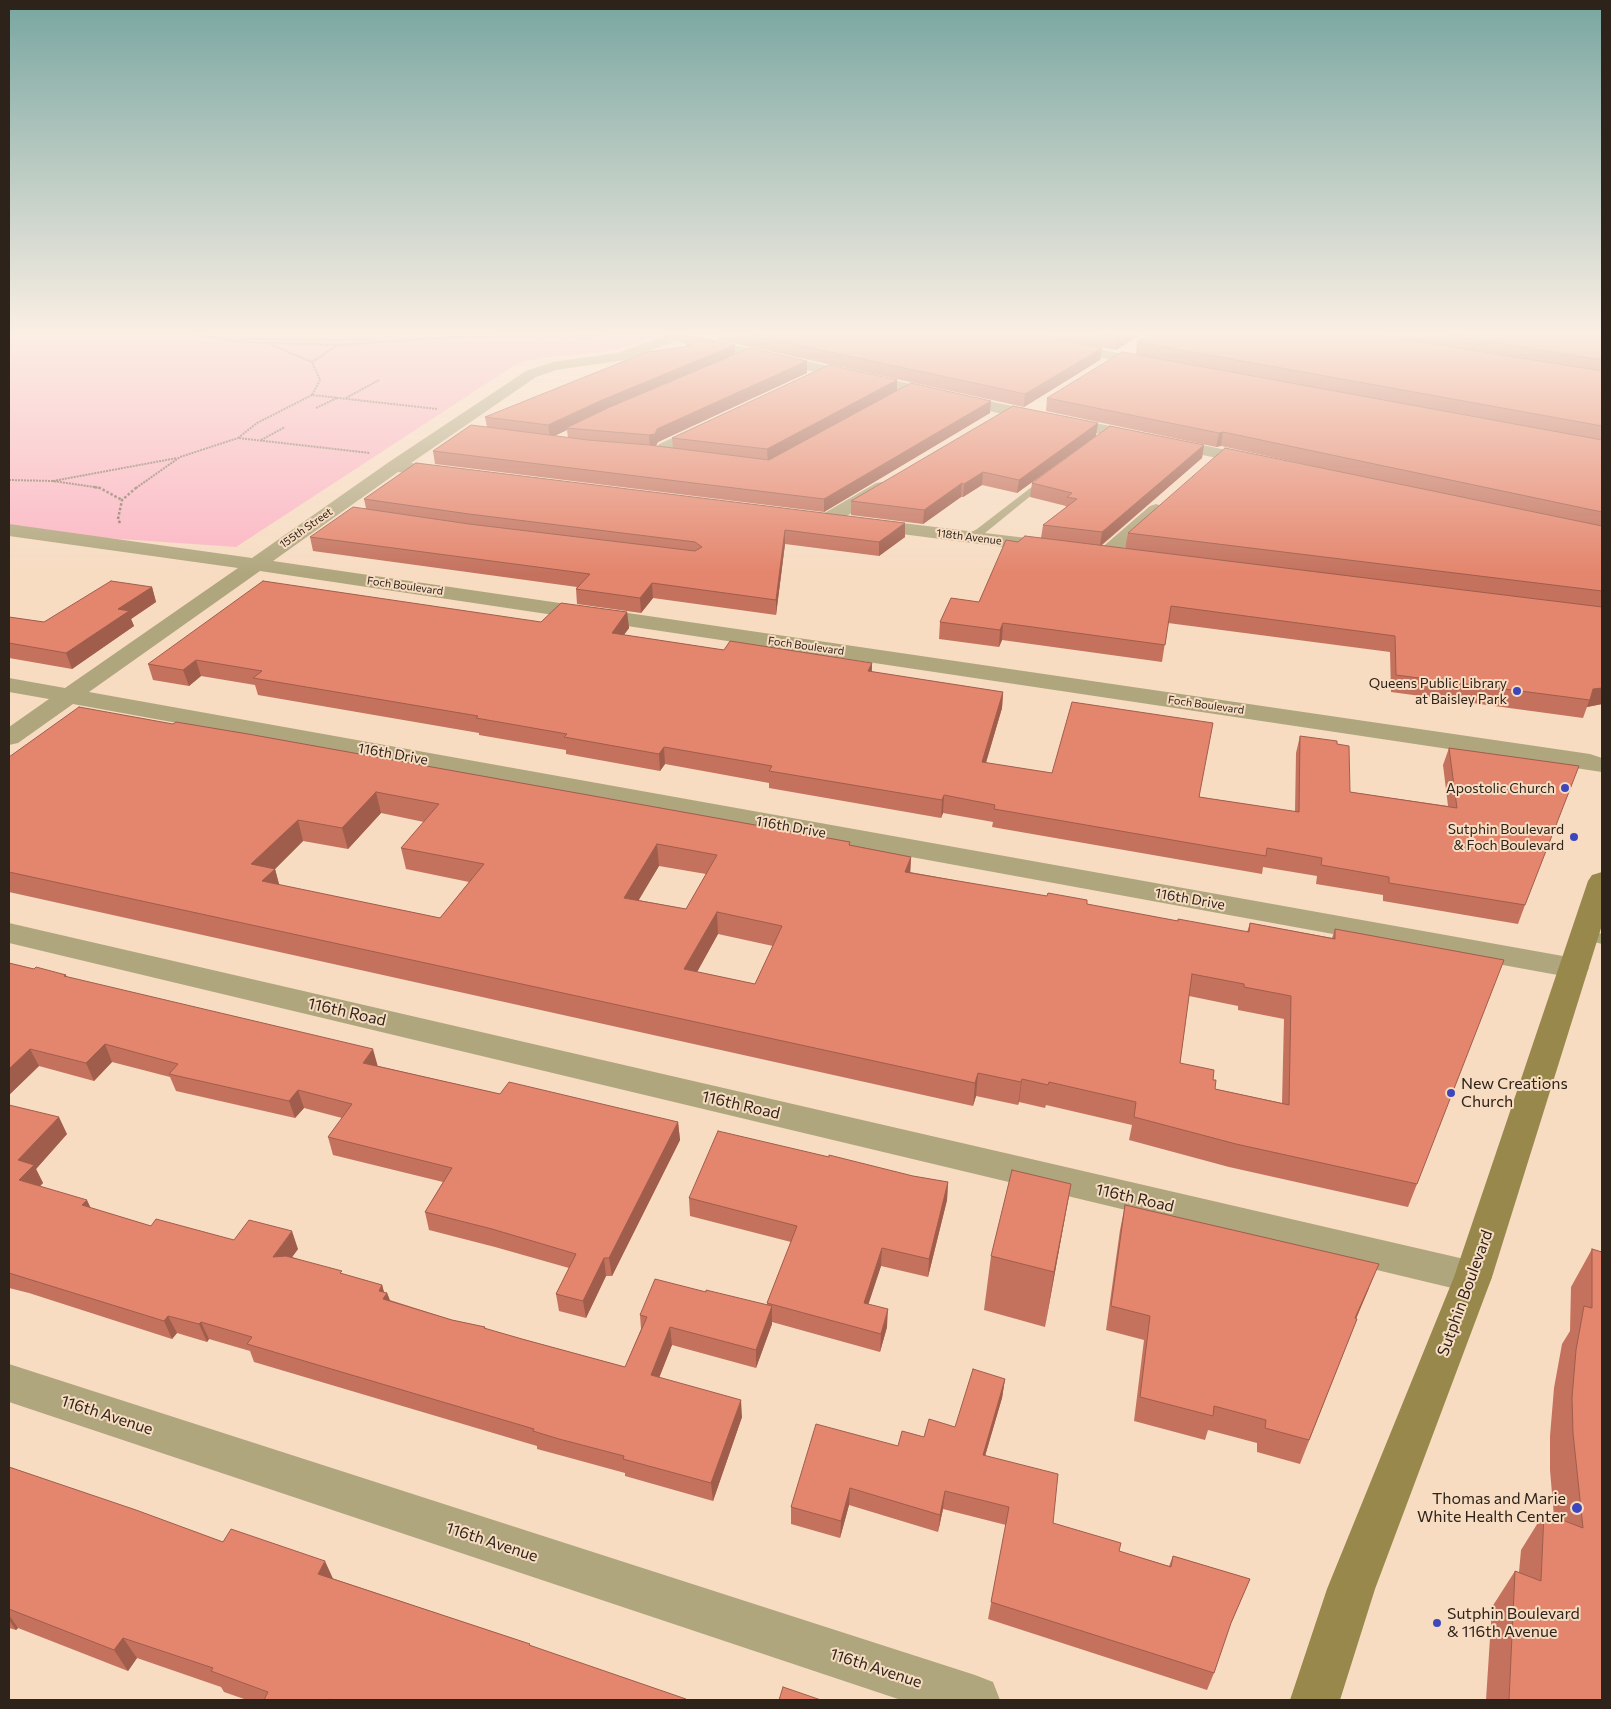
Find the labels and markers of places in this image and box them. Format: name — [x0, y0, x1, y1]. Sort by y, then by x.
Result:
place label: Queens Public Library at Baisley Park — [1369, 675, 1507, 708]
marker: Queens Public Library at Baisley Park — [1511, 685, 1523, 697]
place label: Apostolic Church — [1446, 780, 1555, 796]
marker: Apostolic Church — [1559, 782, 1571, 794]
place label: Sutphin Boulevard & Foch Boulevard — [1448, 821, 1564, 854]
marker: Sutphin Boulevard & Foch Boulevard — [1568, 831, 1580, 843]
place label: New Creations Church — [1461, 1074, 1568, 1112]
marker: New Creations Church — [1445, 1087, 1457, 1099]
place label: Thomas and Marie White Health Center — [1417, 1489, 1566, 1527]
marker: Thomas and Marie White Health Center — [1570, 1501, 1584, 1515]
place label: Sutphin Boulevard & 116th Avenue — [1447, 1604, 1580, 1642]
marker: Sutphin Boulevard & 116th Avenue — [1431, 1617, 1443, 1629]

